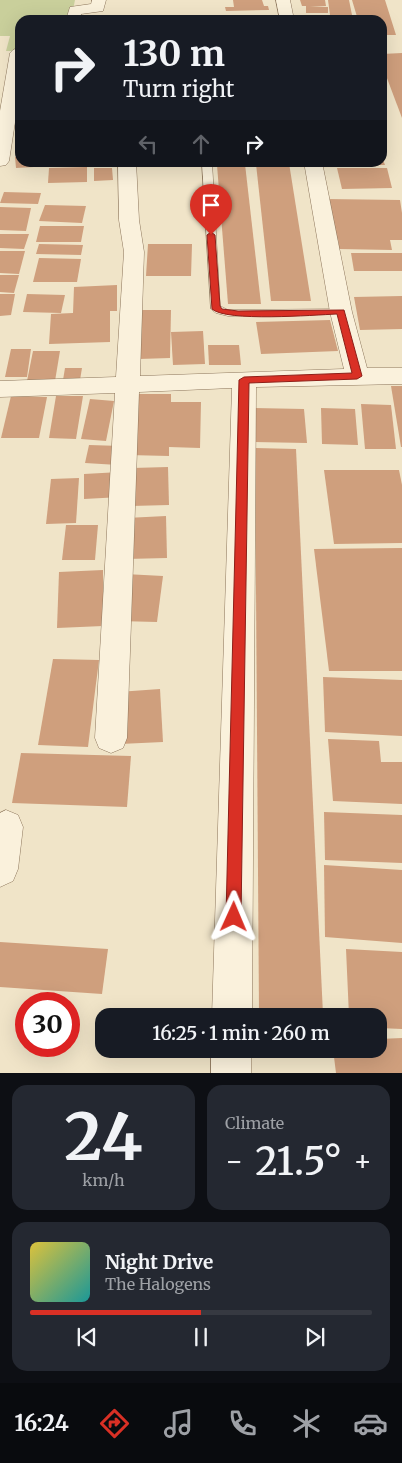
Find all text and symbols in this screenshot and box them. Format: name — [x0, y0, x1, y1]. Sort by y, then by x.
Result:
text: 130 m — [123, 32, 225, 76]
icon: right — [40, 35, 105, 100]
text: Turn right — [123, 75, 234, 103]
icon: left — [134, 130, 162, 158]
icon: ahead — [187, 130, 215, 158]
icon: right — [240, 130, 268, 158]
pin — [190, 184, 232, 235]
icon: arrive — [197, 191, 225, 219]
position arrow — [207, 890, 259, 942]
speed limit sign: 30 — [15, 992, 80, 1057]
text: 16:25 · 1 min · 260 m — [152, 1021, 330, 1045]
text: 24 — [64, 1096, 143, 1178]
text: Climate — [225, 1113, 284, 1133]
text: 21.5° — [255, 1138, 342, 1185]
text: − — [225, 1143, 244, 1179]
text: + — [353, 1143, 372, 1179]
text: km/h — [82, 1170, 125, 1190]
text: Night Drive — [105, 1250, 213, 1274]
text: The Halogens — [105, 1274, 211, 1294]
icon: previous — [73, 1323, 101, 1351]
icon: pause — [187, 1323, 215, 1351]
icon: next — [301, 1323, 329, 1351]
icon: directions — [97, 1406, 132, 1441]
icon: music — [161, 1406, 196, 1441]
icon: phone — [225, 1406, 260, 1441]
icon: climate — [289, 1406, 324, 1441]
icon: car — [353, 1406, 388, 1441]
text: 16:24 — [14, 1409, 69, 1437]

